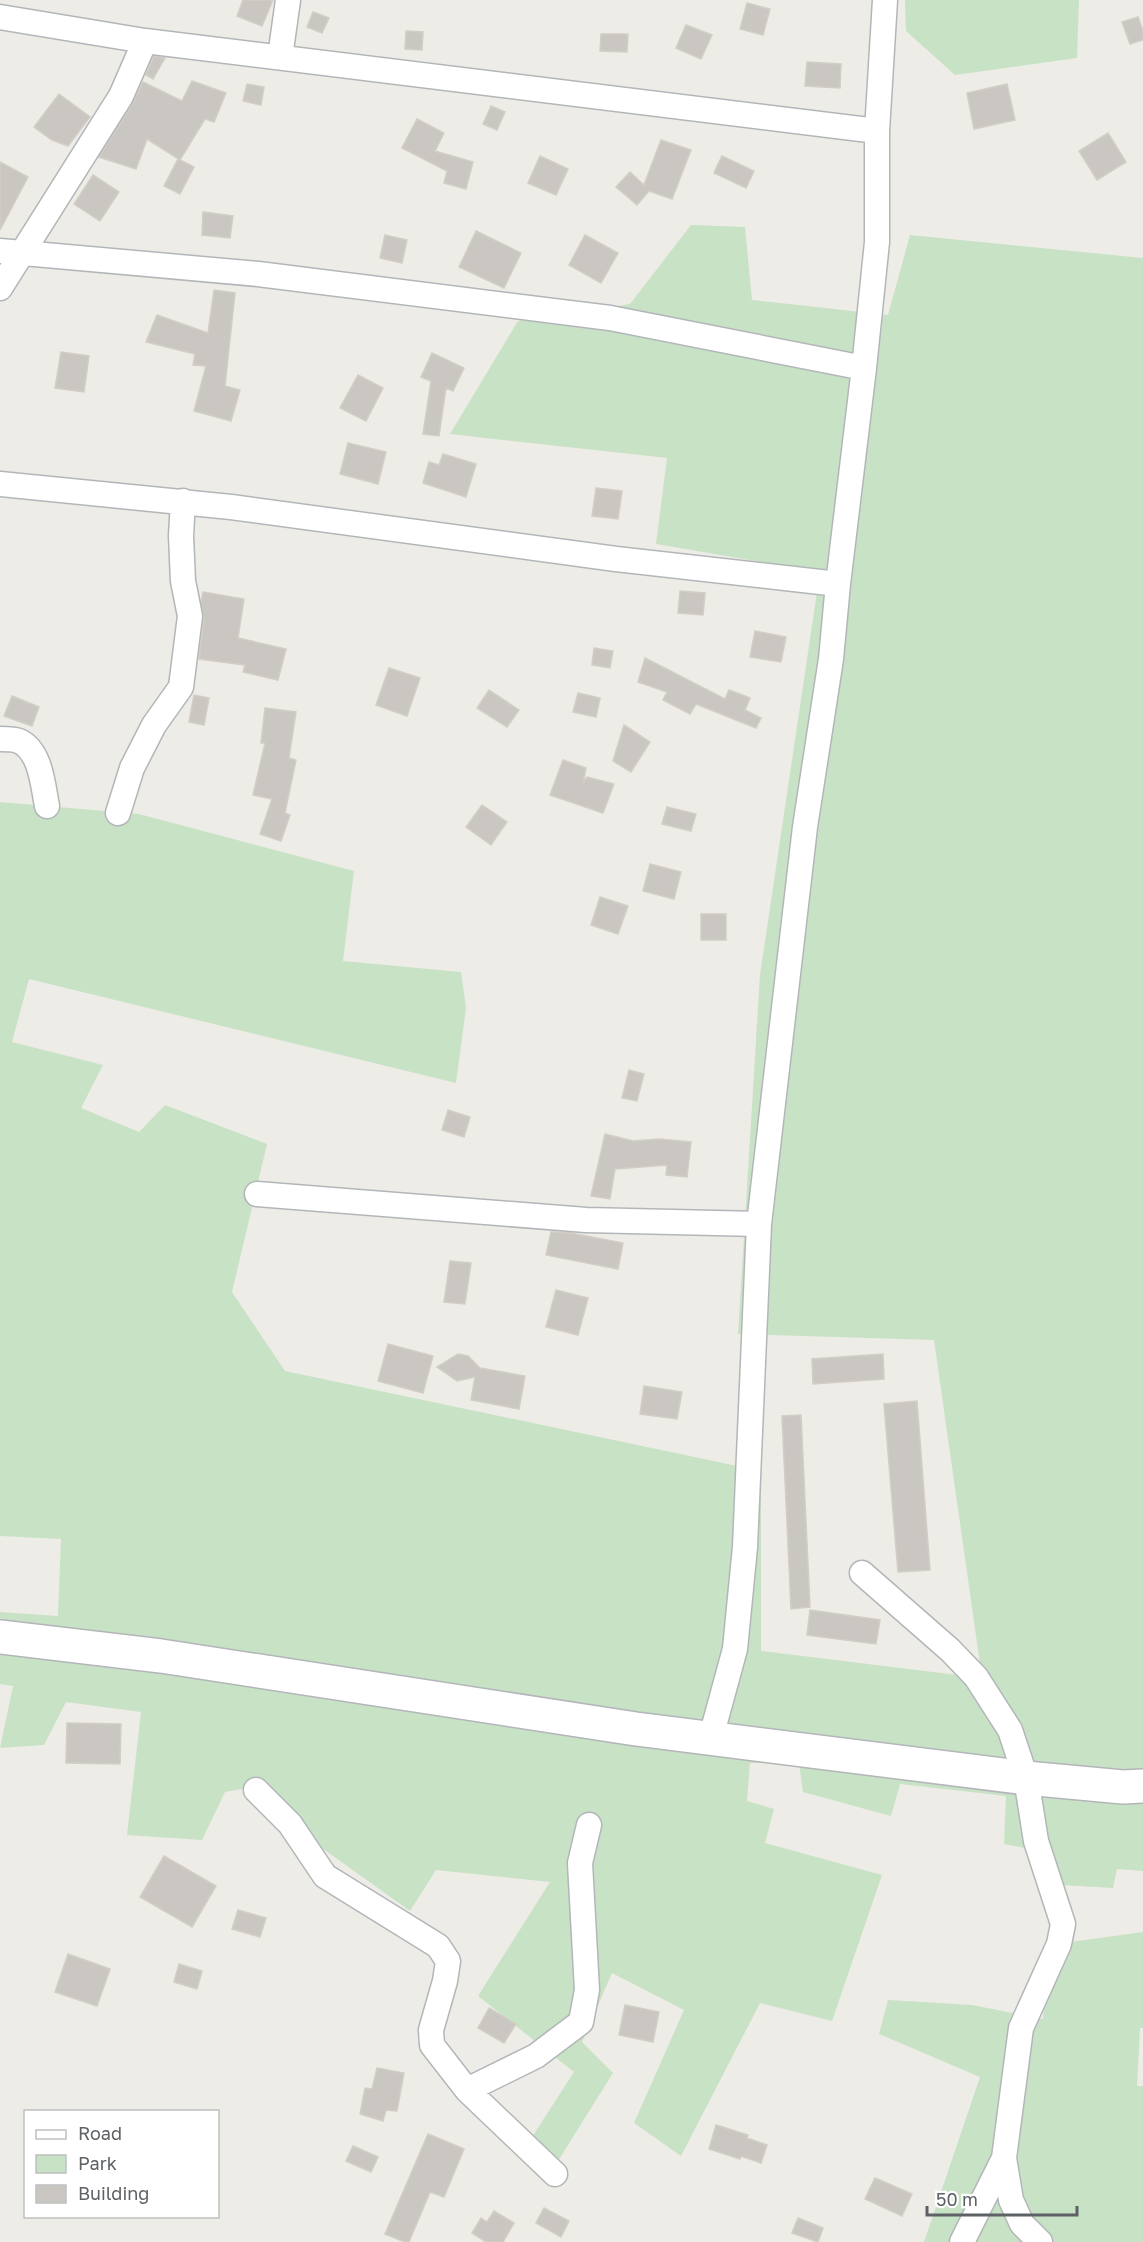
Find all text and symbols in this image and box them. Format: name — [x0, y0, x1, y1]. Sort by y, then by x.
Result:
legend — [24, 2110, 219, 2218]
text: Road — [78, 2122, 122, 2144]
text: Park — [78, 2152, 117, 2174]
scale bar — [927, 2179, 1077, 2217]
text: Building — [78, 2182, 149, 2204]
text: 50 m — [936, 2188, 978, 2210]

